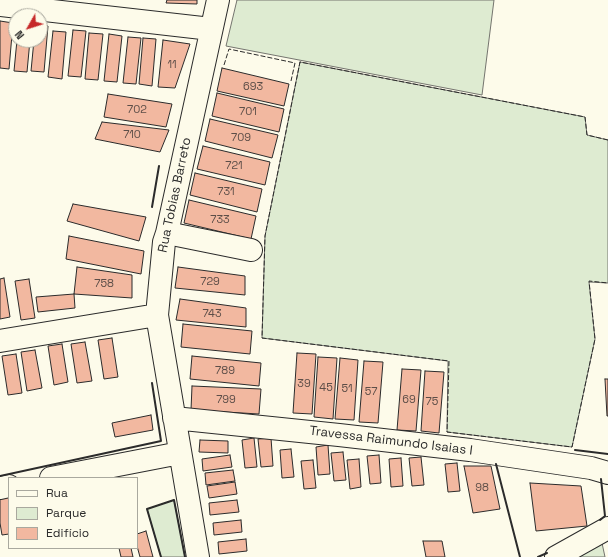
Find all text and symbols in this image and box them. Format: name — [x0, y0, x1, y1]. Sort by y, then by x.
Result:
north arrow — [8, 8, 48, 48]
text: N — [12, 28, 27, 42]
house number: 11 — [167, 58, 177, 72]
house number: 693 — [243, 80, 263, 94]
house number: 702 — [127, 103, 147, 117]
house number: 701 — [239, 105, 257, 119]
house number: 710 — [123, 128, 141, 142]
house number: 709 — [231, 131, 251, 145]
street label: Rua Tobias Barreto — [155, 136, 195, 254]
house number: 721 — [225, 159, 243, 173]
house number: 731 — [217, 185, 235, 199]
house number: 733 — [210, 213, 230, 227]
house number: 729 — [200, 275, 220, 289]
house number: 758 — [94, 277, 114, 291]
house number: 743 — [202, 307, 222, 321]
house number: 789 — [215, 364, 235, 378]
house number: 39 — [297, 377, 311, 391]
house number: 45 — [319, 381, 333, 395]
house number: 51 — [341, 382, 353, 396]
house number: 57 — [365, 385, 377, 399]
house number: 799 — [216, 393, 236, 407]
house number: 69 — [402, 393, 416, 407]
house number: 75 — [426, 395, 438, 409]
street label: Travessa Raimundo Isaias I — [308, 423, 474, 459]
legend — [8, 477, 138, 549]
house number: 98 — [475, 481, 489, 495]
text: Rua — [46, 485, 68, 501]
text: Parque — [46, 505, 86, 521]
text: Edifício — [46, 525, 89, 541]

